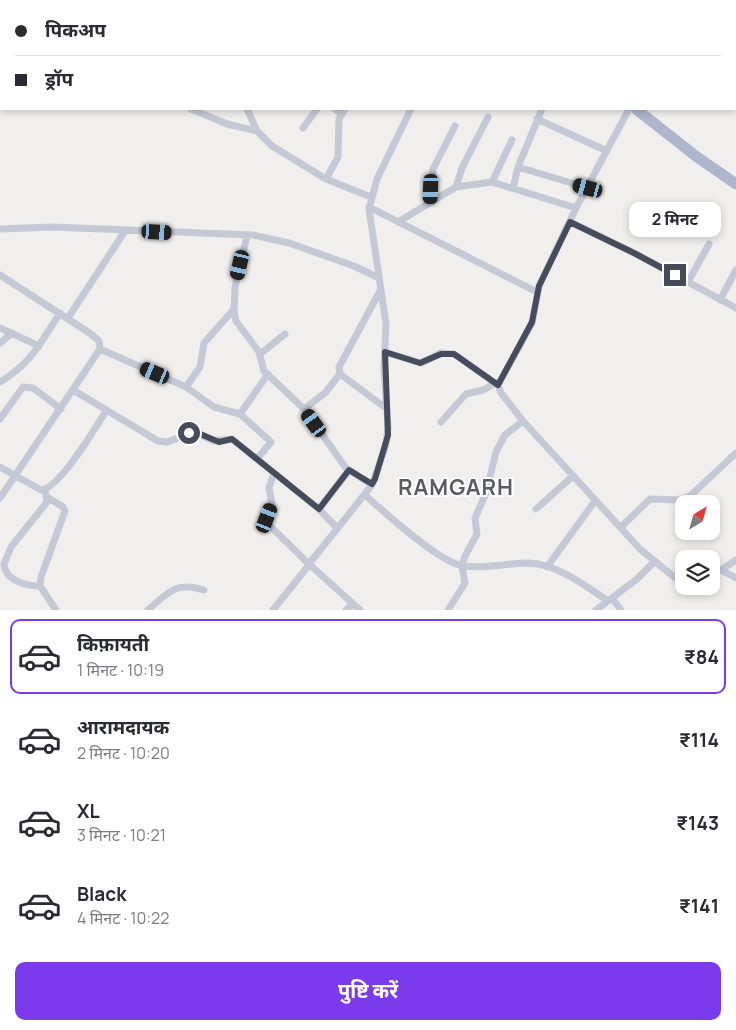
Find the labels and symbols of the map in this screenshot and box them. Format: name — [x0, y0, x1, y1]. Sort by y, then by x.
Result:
car — [422, 174, 439, 204]
car — [571, 177, 604, 199]
callout: 2 मिनट — [629, 202, 721, 238]
car — [141, 224, 172, 240]
car — [229, 249, 250, 281]
route end — [664, 264, 686, 286]
car — [138, 360, 171, 386]
car — [299, 406, 328, 440]
route start — [178, 422, 200, 444]
district label: RAMGARH — [398, 472, 514, 502]
north arrow — [675, 495, 720, 540]
car — [254, 501, 279, 535]

